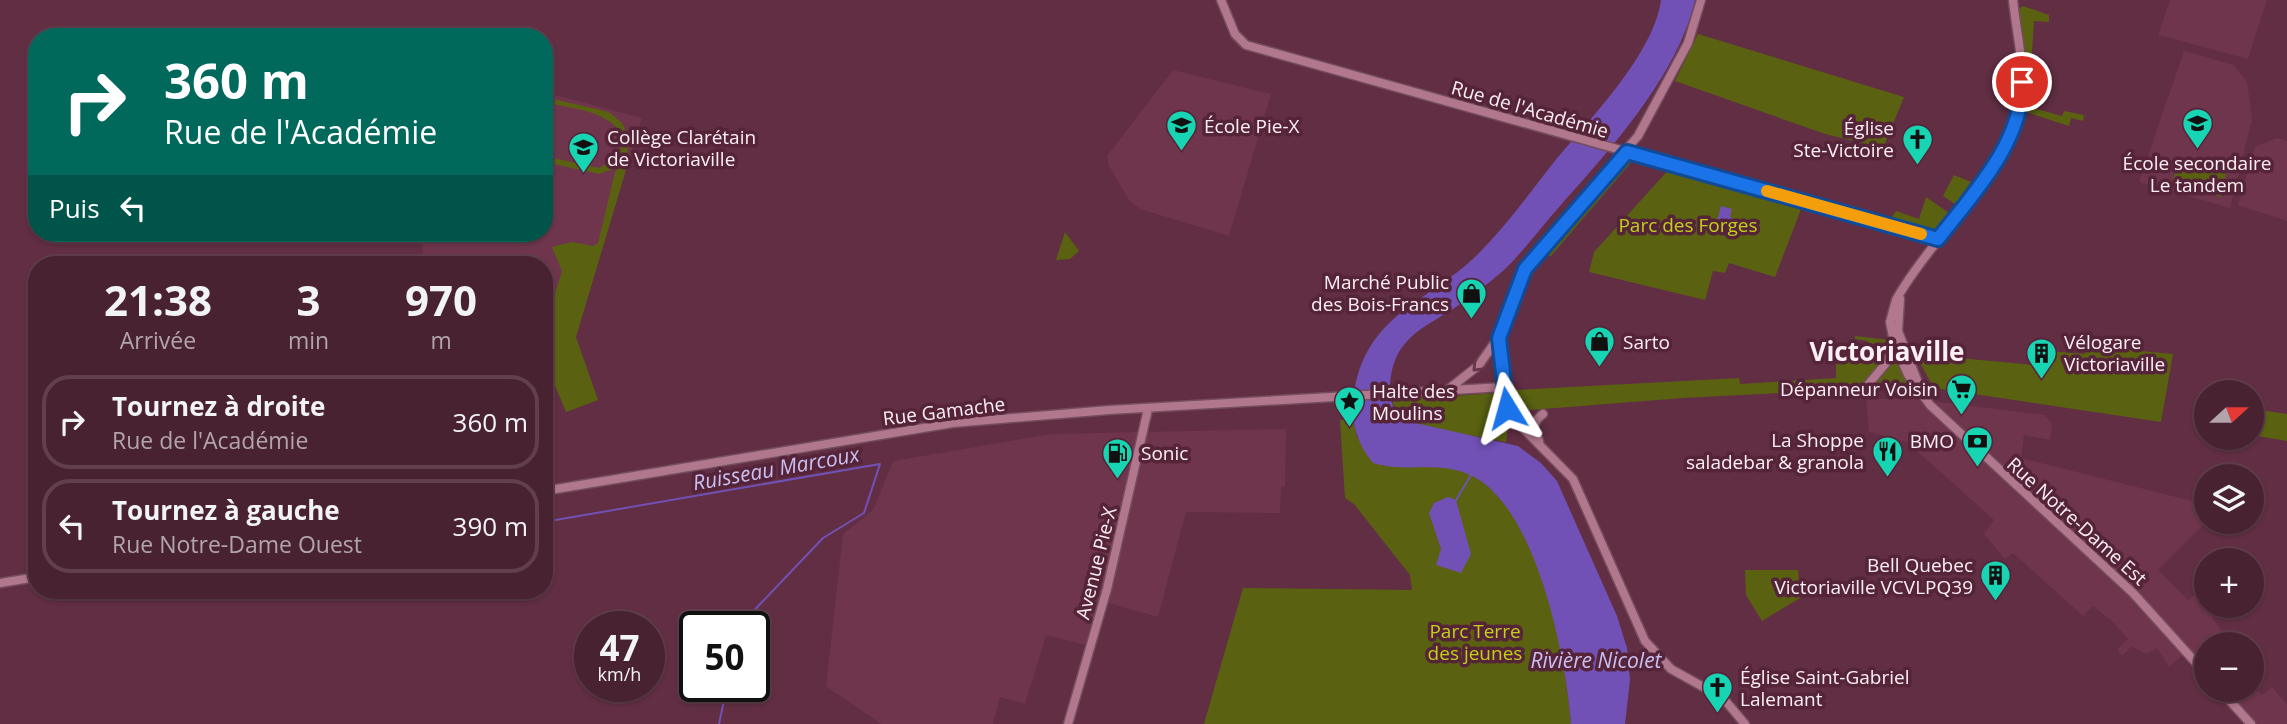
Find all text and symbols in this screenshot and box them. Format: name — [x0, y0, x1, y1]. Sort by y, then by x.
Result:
text: 360 m — [164, 47, 309, 113]
pin — [1992, 52, 2052, 112]
icon: right — [49, 56, 140, 147]
icon: arrive — [2003, 63, 2041, 101]
street label: Rue de l'Académie — [1448, 74, 1612, 144]
school or university icon: École secondaire Le tandem — [2180, 107, 2214, 151]
school or university icon: École Pie-X — [1164, 109, 1198, 153]
text: Rue de l'Académie — [164, 110, 437, 153]
place label: École Pie-X — [1204, 113, 1299, 139]
place label: Église Ste-Victoire — [1793, 115, 1894, 163]
church icon: Église Ste-Victoire — [1900, 122, 1934, 166]
place label: Collège Clarétain de Victoriaville — [607, 124, 756, 172]
school or university icon: Collège Clarétain de Victoriaville — [567, 131, 601, 175]
place label: École secondaire Le tandem — [2123, 150, 2271, 198]
icon: left — [114, 189, 152, 227]
text: Puis — [49, 190, 100, 226]
park label: Parc des Forges — [1618, 212, 1758, 238]
place label: Marché Public des Bois-Francs — [1311, 269, 1449, 317]
text: 21:38 — [104, 271, 212, 328]
text: 3 — [296, 271, 321, 328]
text: 970 — [405, 271, 477, 328]
shop icon: Marché Public des Bois-Francs — [1455, 276, 1489, 320]
text: Arrivée — [120, 324, 196, 356]
text: min — [288, 324, 329, 356]
text: m — [430, 324, 452, 356]
shop icon: Sarto — [1583, 325, 1617, 369]
place label: Sarto — [1623, 329, 1670, 355]
place label: Vélogare Victoriaville — [2064, 329, 2165, 377]
district label: Victoriaville — [1810, 333, 1964, 369]
building icon: Vélogare Victoriaville — [2024, 336, 2058, 380]
one-way arrow — [1472, 358, 1485, 371]
position arrow — [1470, 371, 1544, 445]
supermarket icon: Dépanneur Voisin — [1944, 372, 1978, 416]
place label: Dépanneur Voisin — [1780, 376, 1938, 402]
place label: Halte des Moulins — [1372, 378, 1455, 426]
north arrow — [2194, 380, 2264, 450]
map controls — [2194, 380, 2264, 702]
place icon: Halte des Moulins — [1332, 385, 1366, 429]
text: Tournez à droite — [112, 388, 325, 424]
street label: Rue Gamache — [881, 391, 1007, 431]
icon: right — [53, 403, 91, 441]
text: 360 m — [453, 404, 528, 440]
text: Rue de l'Académie — [112, 424, 308, 456]
bank icon: BMO — [1960, 424, 1994, 468]
place label: La Shoppe saladebar & granola — [1686, 427, 1864, 475]
place label: BMO — [1910, 428, 1954, 454]
restaurant icon: La Shoppe saladebar & granola — [1870, 434, 1904, 478]
fuel station icon: Sonic — [1101, 436, 1135, 480]
water label: Ruisseau Marcoux — [691, 439, 862, 496]
place label: Sonic — [1141, 440, 1188, 466]
street label: Rue Notre-Dame Est — [2001, 451, 2153, 591]
button: layers — [2194, 464, 2264, 534]
text: Tournez à gauche — [112, 492, 340, 528]
street label: Avenue Pie-X — [1069, 504, 1123, 622]
icon: left — [53, 507, 91, 545]
text: 390 m — [453, 508, 528, 544]
text: Rue Notre-Dame Ouest — [112, 528, 362, 560]
button: + — [2194, 548, 2264, 618]
place label: Bell Quebec Victoriaville VCVLPQ39 — [1774, 552, 1973, 600]
building icon: Bell Quebec Victoriaville VCVLPQ39 — [1979, 559, 2013, 603]
speed limit sign: 50 — [679, 611, 770, 702]
park label: Parc Terre des jeunes — [1428, 618, 1522, 666]
text: 47 — [599, 624, 640, 671]
button: − — [2194, 632, 2264, 702]
water label: Rivière Nicolet — [1530, 646, 1663, 674]
text: km/h — [598, 662, 641, 686]
place label: Église Saint-Gabriel Lalemant — [1740, 664, 1909, 712]
church icon: Église Saint-Gabriel Lalemant — [1700, 671, 1734, 715]

